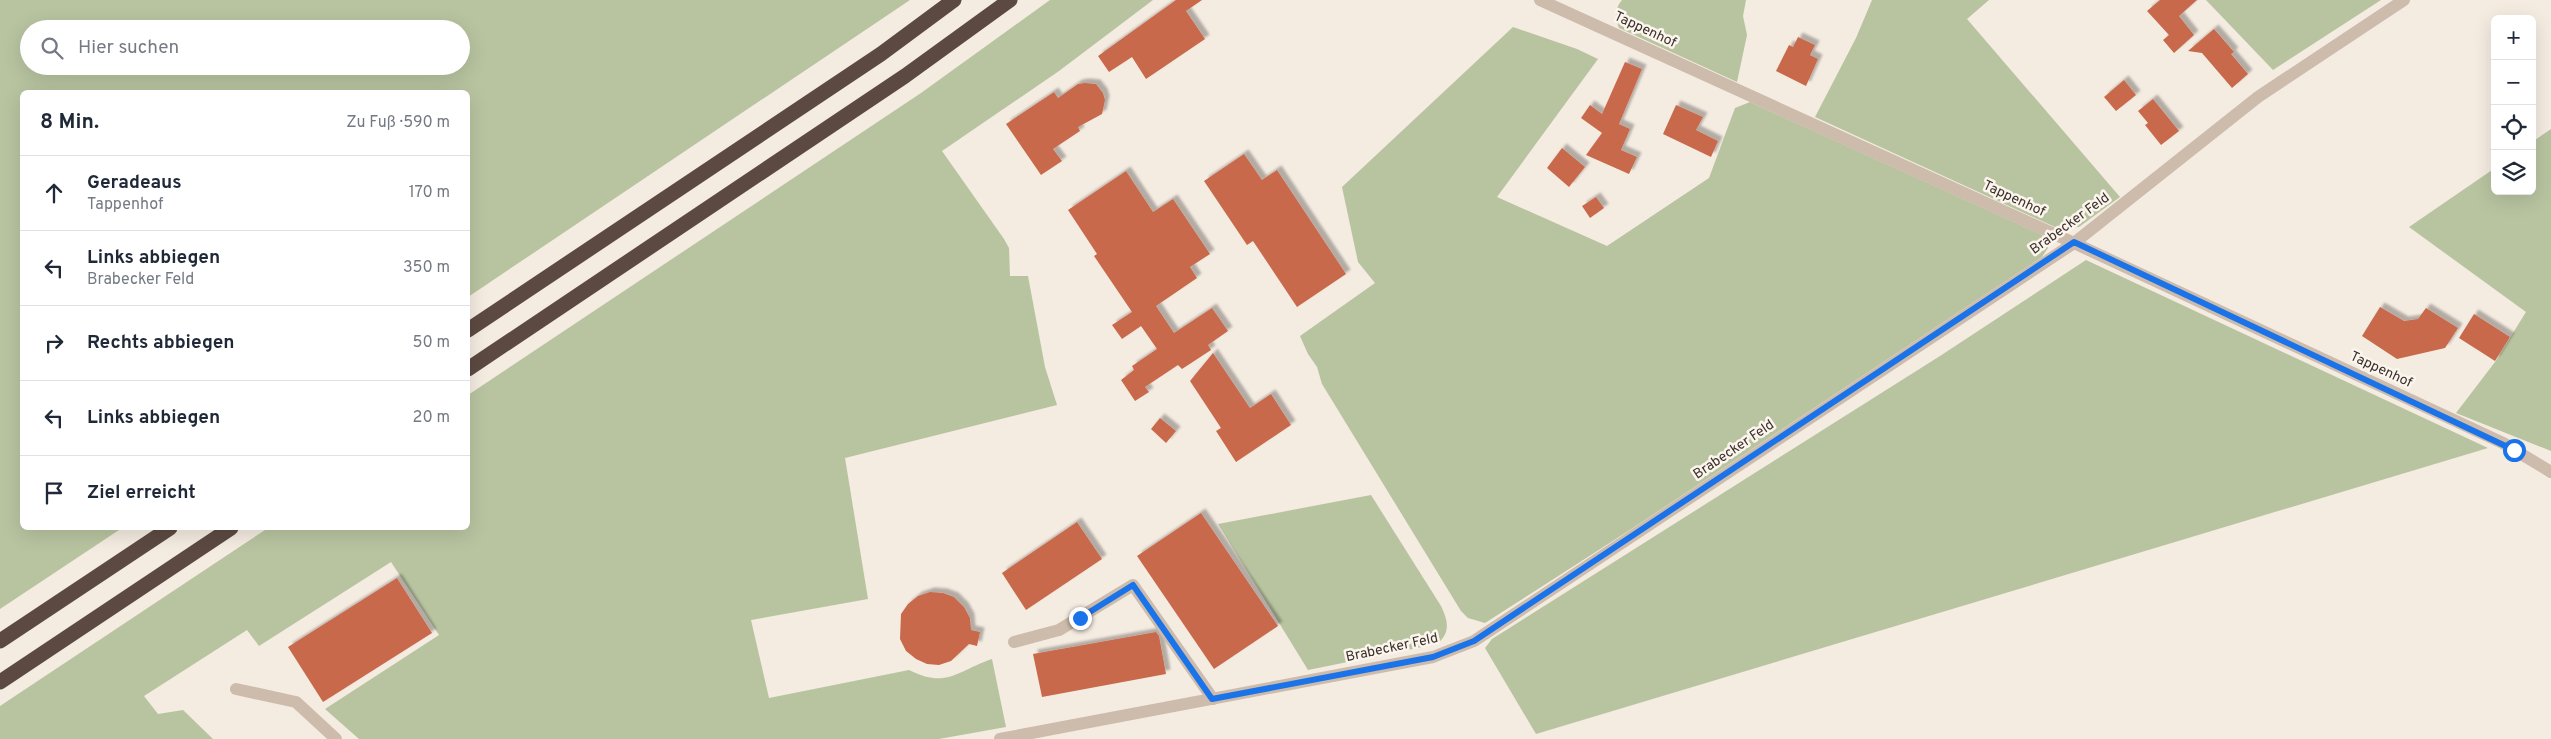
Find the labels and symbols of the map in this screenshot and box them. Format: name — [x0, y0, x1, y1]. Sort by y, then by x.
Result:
street label: Tappenhof — [1611, 8, 1679, 52]
street label: Tappenhof — [1980, 177, 2048, 221]
street label: Brabecker Feld — [2027, 190, 2113, 258]
street label: Tappenhof — [2347, 348, 2415, 392]
street label: Brabecker Feld — [1690, 417, 1778, 483]
route start — [2503, 439, 2526, 462]
route end — [1069, 607, 1092, 630]
street label: Brabecker Feld — [1344, 630, 1440, 666]

